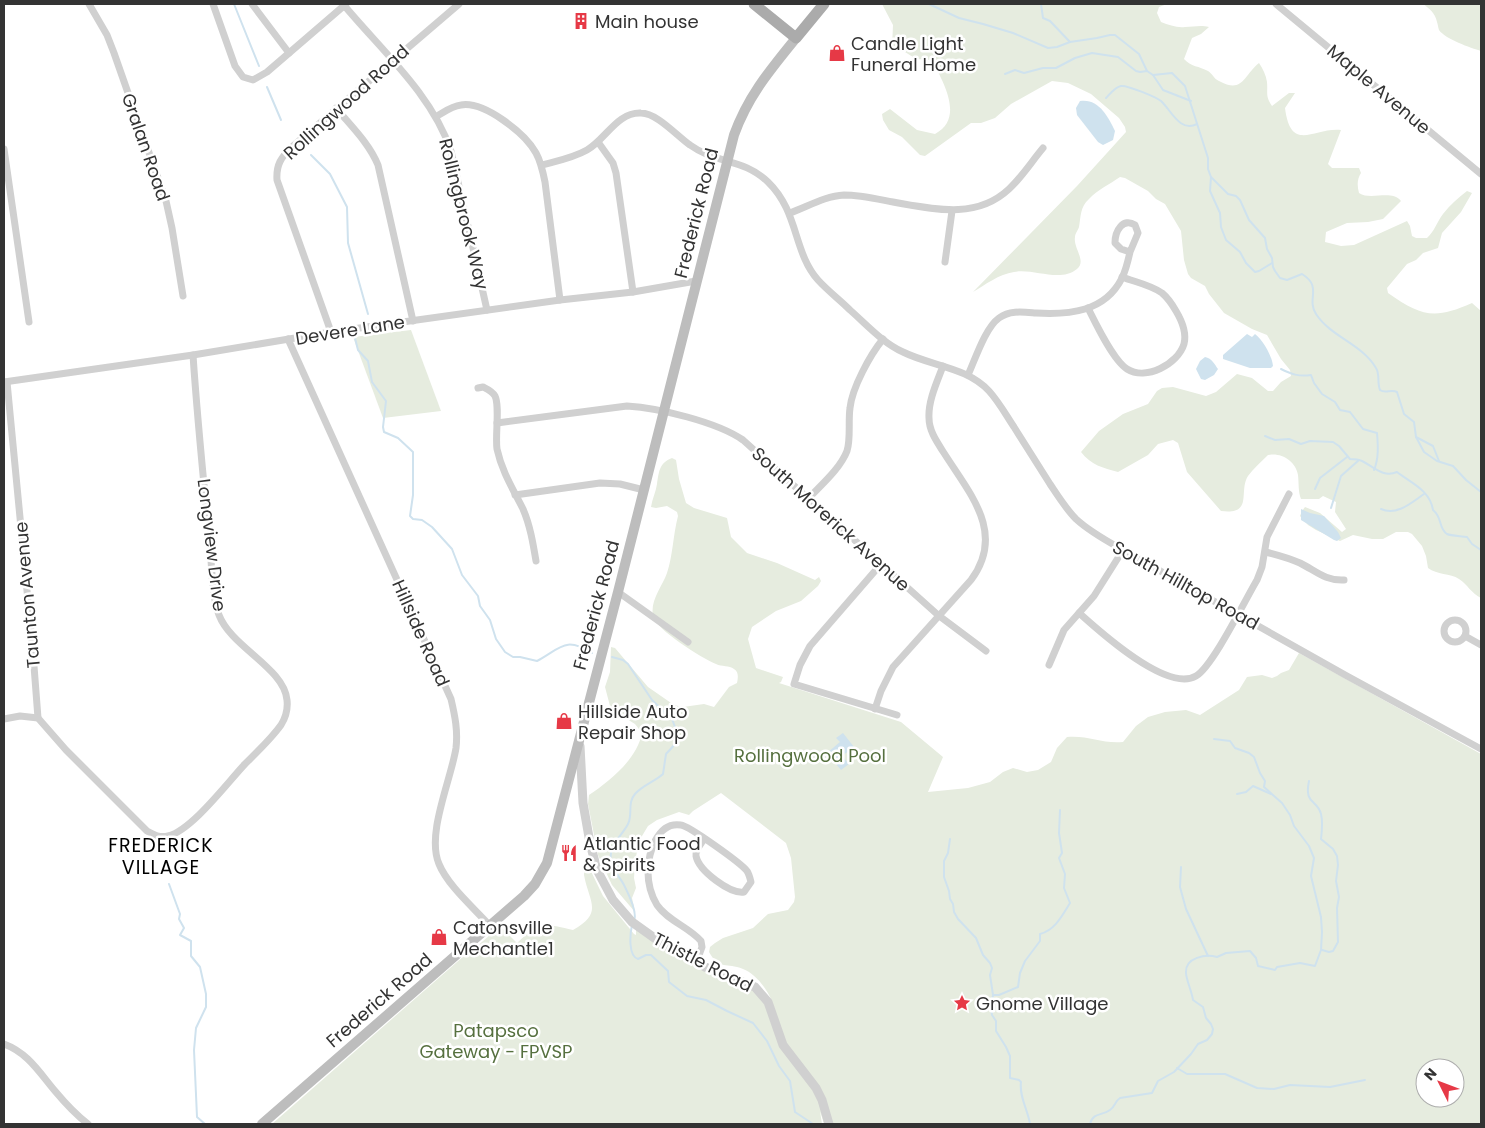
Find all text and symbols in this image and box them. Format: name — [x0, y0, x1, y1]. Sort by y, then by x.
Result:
place label: Main house — [595, 9, 699, 34]
building icon: Main house — [571, 11, 591, 31]
place label: Candle Light Funeral Home — [851, 31, 976, 77]
street label: Maple Avenue — [1322, 38, 1436, 140]
street label: Rollingwood Road — [278, 39, 414, 165]
shop icon: Candle Light Funeral Home — [827, 43, 847, 63]
street label: Gralan Road — [116, 90, 176, 204]
street label: Rollingbrook Way — [433, 136, 495, 292]
street label: Frederick Road — [668, 145, 724, 281]
street label: Devere Lane — [293, 309, 407, 351]
street label: South Morerick Avenue — [746, 441, 916, 597]
street label: Longview Drive — [191, 477, 233, 613]
street label: Taunton Avenue — [8, 521, 46, 669]
street label: South Hilltop Road — [1108, 534, 1264, 636]
street label: Frederick Road — [567, 537, 625, 673]
street label: Hillside Road — [386, 576, 456, 690]
place label: Hillside Auto Repair Shop — [578, 699, 687, 745]
shop icon: Hillside Auto Repair Shop — [554, 711, 574, 731]
park label: Rollingwood Pool — [734, 743, 886, 768]
place label: Atlantic Food & Spirits — [583, 831, 701, 877]
district label: FREDERICK VILLAGE — [108, 832, 214, 881]
restaurant icon: Atlantic Food & Spirits — [559, 843, 579, 863]
place label: Catonsville Mechantle1 — [453, 915, 554, 961]
street label: Thistle Road — [649, 926, 757, 998]
shop icon: Catonsville Mechantle1 — [429, 927, 449, 947]
street label: Frederick Road — [321, 947, 437, 1053]
place label: Gnome Village — [976, 991, 1109, 1016]
place icon: Gnome Village — [952, 993, 972, 1013]
park label: Patapsco Gateway - FPVSP — [419, 1018, 573, 1064]
north arrow — [1415, 1058, 1465, 1108]
text: N — [1419, 1064, 1441, 1085]

